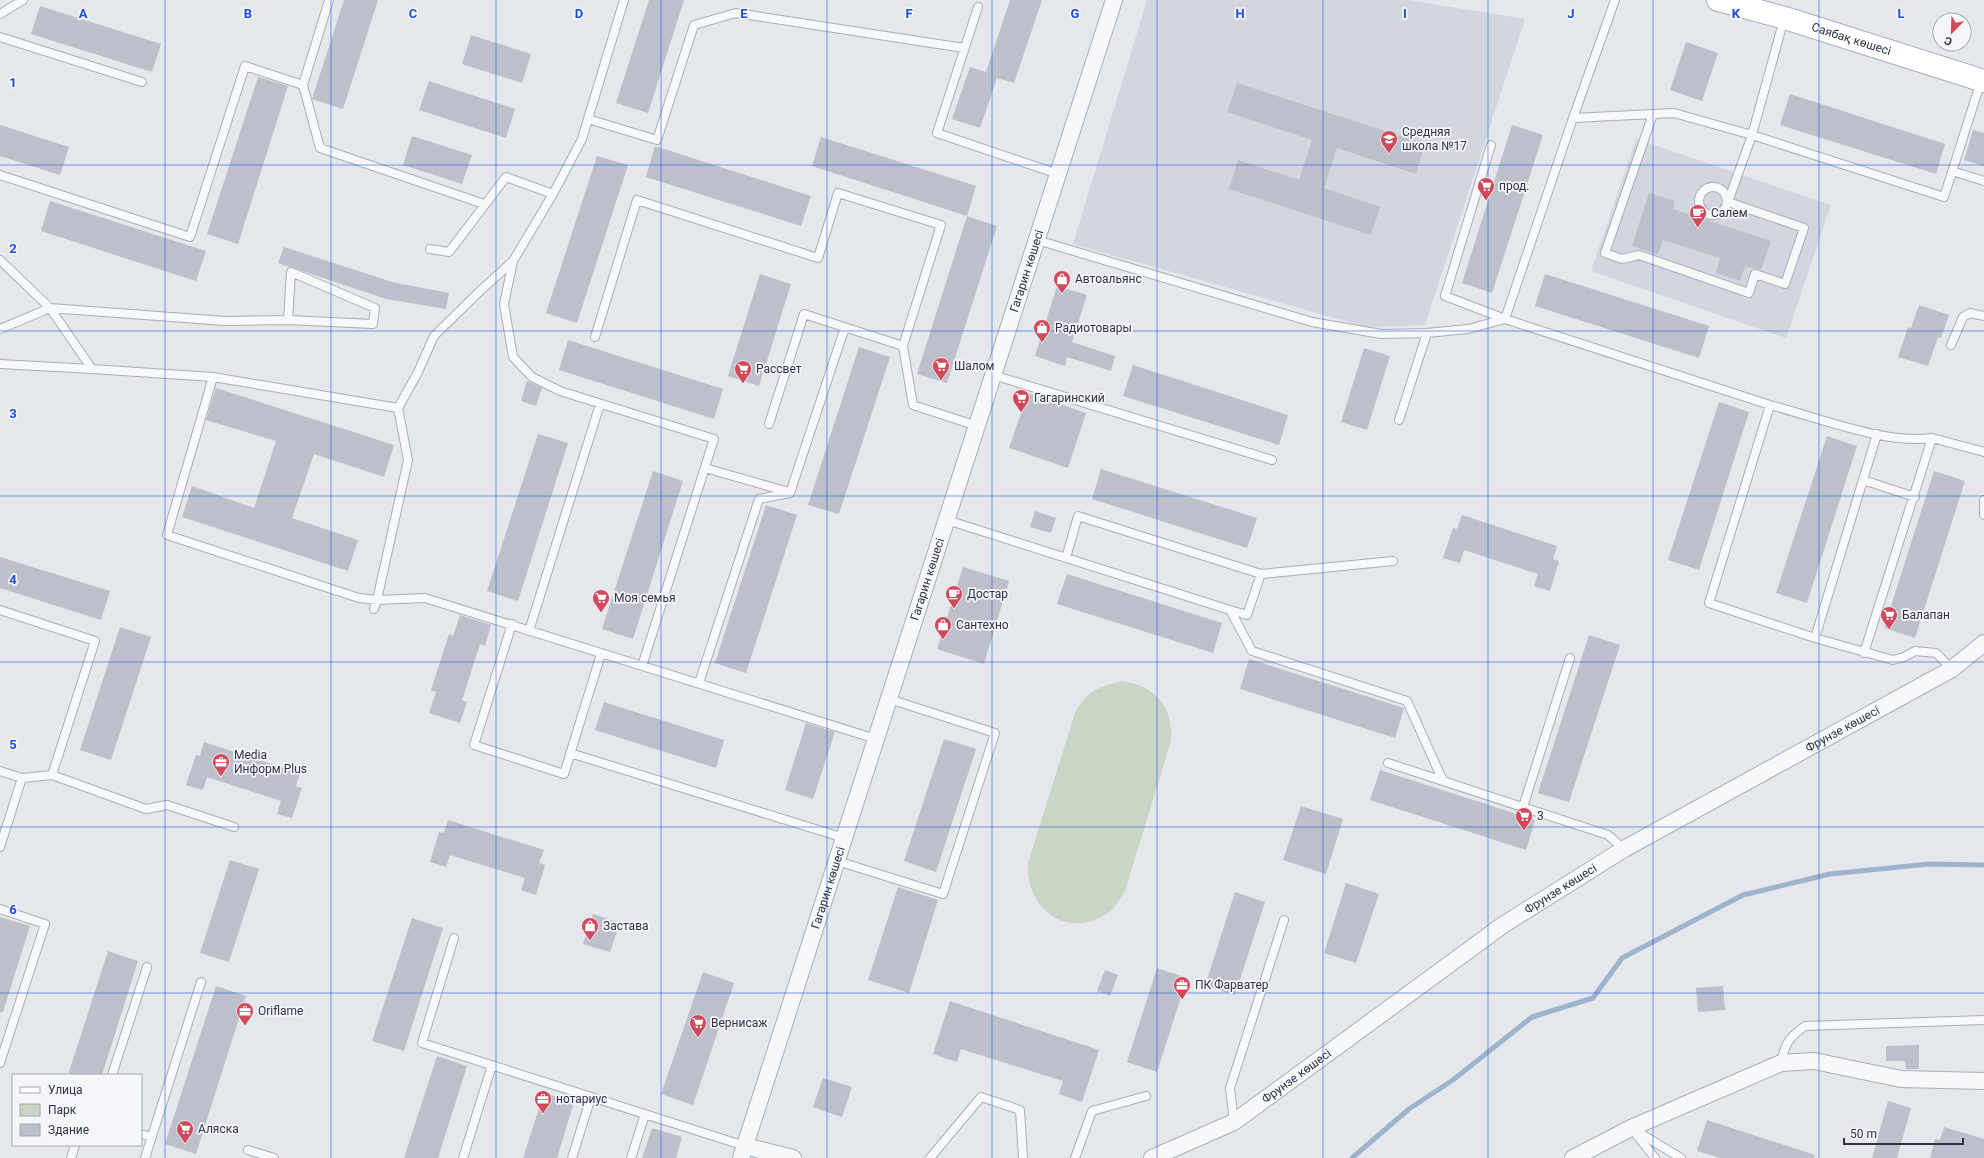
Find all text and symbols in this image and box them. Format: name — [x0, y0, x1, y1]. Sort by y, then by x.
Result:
text: A — [79, 6, 88, 21]
text: B — [244, 6, 252, 21]
text: C — [409, 6, 418, 21]
text: D — [575, 6, 583, 21]
text: E — [740, 6, 748, 21]
text: F — [905, 6, 913, 21]
text: G — [1071, 6, 1080, 21]
text: H — [1235, 6, 1245, 21]
text: I — [1403, 6, 1407, 21]
text: J — [1567, 6, 1575, 21]
text: K — [1732, 6, 1741, 21]
text: L — [1897, 6, 1905, 21]
north arrow — [1932, 12, 1972, 52]
street label: Саябақ көшесі — [1810, 20, 1893, 58]
text: С — [1942, 33, 1954, 48]
text: 1 — [9, 75, 17, 90]
place label: Средняя школа №17 — [1402, 125, 1467, 153]
school or university icon: Средняя школа №17 — [1379, 129, 1399, 154]
supermarket icon: прод. — [1476, 176, 1496, 201]
place label: прод. — [1499, 179, 1530, 193]
cafe icon: Салем — [1688, 203, 1708, 228]
place label: Салем — [1711, 206, 1748, 220]
street label: Гагарин көшесі — [1007, 228, 1047, 314]
text: 2 — [9, 241, 17, 256]
shop icon: Автоальянс — [1052, 269, 1072, 294]
place label: Автоальянс — [1075, 272, 1142, 286]
shop icon: Радиотовары — [1032, 318, 1052, 343]
place label: Радиотовары — [1055, 321, 1132, 335]
supermarket icon: Шалом — [931, 356, 951, 381]
supermarket icon: Рассвет — [733, 359, 753, 384]
place label: Шалом — [954, 359, 995, 373]
place label: Рассвет — [756, 362, 802, 376]
supermarket icon: Гагаринский — [1011, 388, 1031, 413]
place label: Гагаринский — [1034, 391, 1105, 405]
text: 3 — [9, 406, 17, 421]
street label: Гагарин көшесі — [908, 536, 947, 622]
text: 4 — [9, 572, 17, 587]
cafe icon: Достар — [944, 584, 964, 609]
place label: Достар — [967, 587, 1008, 601]
supermarket icon: Моя семья — [591, 588, 611, 613]
place label: Моя семья — [614, 591, 676, 605]
supermarket icon: Балапан — [1879, 605, 1899, 630]
place label: Балапан — [1902, 608, 1950, 622]
shop icon: Сантехно — [933, 615, 953, 640]
place label: Сантехно — [956, 618, 1009, 632]
street label: Фрунзе көшесі — [1803, 703, 1882, 755]
text: 5 — [9, 737, 17, 752]
place label: Media Информ Plus — [234, 748, 307, 776]
office icon: Media Информ Plus — [211, 752, 231, 777]
supermarket icon: 3 — [1514, 806, 1534, 831]
place label: 3 — [1537, 809, 1544, 823]
street label: Гагарин көшесі — [808, 845, 848, 931]
street label: Фрунзе көшесі — [1522, 861, 1599, 917]
text: 6 — [9, 902, 17, 917]
shop icon: Застава — [580, 916, 600, 941]
place label: Застава — [603, 919, 649, 933]
office icon: ПК Фарватер — [1172, 975, 1192, 1000]
place label: ПК Фарватер — [1195, 978, 1269, 992]
office icon: Oriflame — [235, 1001, 255, 1026]
place label: Oriflame — [258, 1004, 303, 1018]
supermarket icon: Вернисаж — [688, 1013, 708, 1038]
place label: Вернисаж — [711, 1016, 768, 1030]
street label: Фрунзе көшесі — [1259, 1046, 1334, 1106]
legend — [12, 1074, 142, 1146]
text: Улица — [48, 1083, 83, 1097]
office icon: нотариус — [533, 1089, 553, 1114]
place label: нотариус — [556, 1092, 607, 1106]
text: Парк — [48, 1103, 77, 1117]
supermarket icon: Аляска — [175, 1119, 195, 1144]
scale bar — [1844, 1120, 1963, 1146]
place label: Аляска — [198, 1122, 239, 1136]
text: Здание — [48, 1123, 89, 1137]
text: 50 m — [1850, 1127, 1877, 1141]

